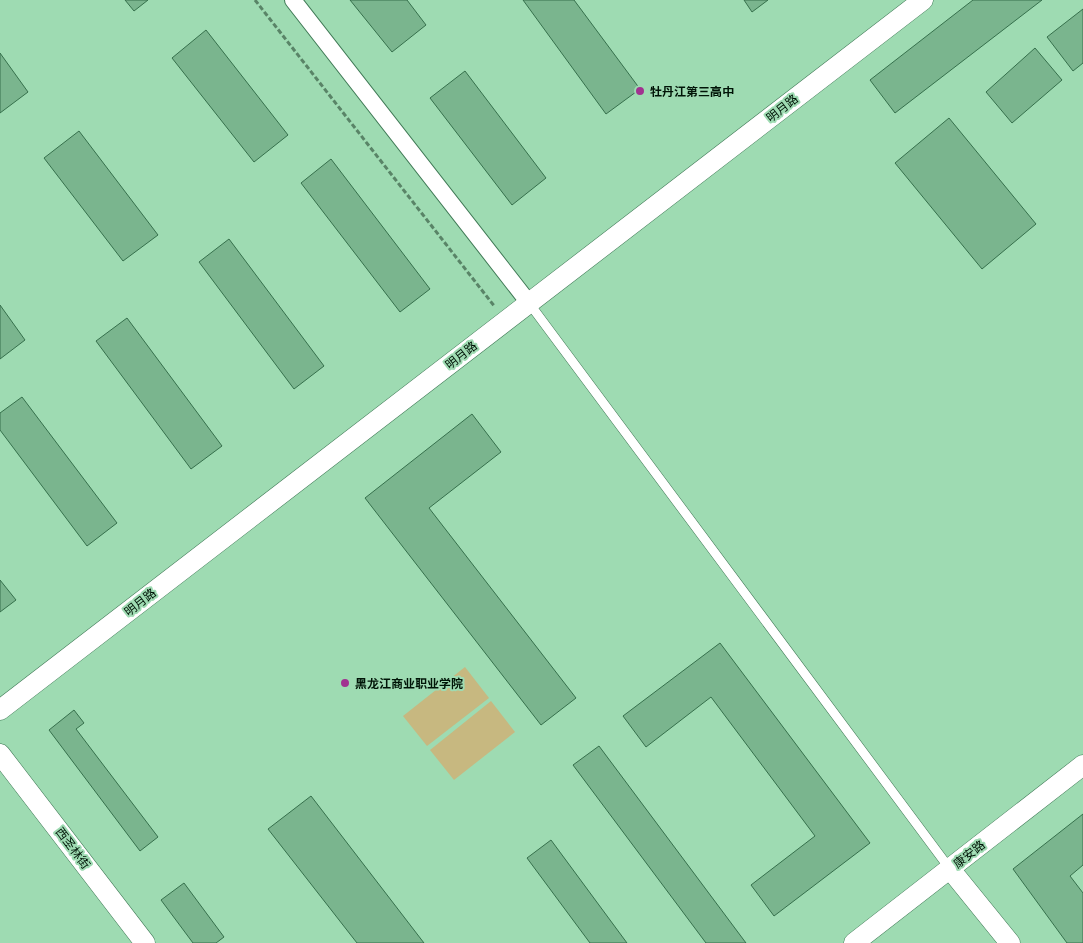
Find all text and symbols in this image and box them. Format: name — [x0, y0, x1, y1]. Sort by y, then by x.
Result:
place label: 牡丹江第三高中 — [650, 84, 734, 99]
marker: 牡丹江第三高中 — [634, 85, 646, 97]
street label: 明月路 — [763, 91, 801, 125]
street label: 明月路 — [442, 338, 480, 372]
street label: 明月路 — [121, 585, 159, 619]
place label: 黑龙江商业职业学院 — [355, 676, 463, 691]
marker: 黑龙江商业职业学院 — [339, 677, 351, 689]
street label: 西圣林街 — [53, 824, 93, 872]
street label: 康安路 — [950, 837, 988, 871]

